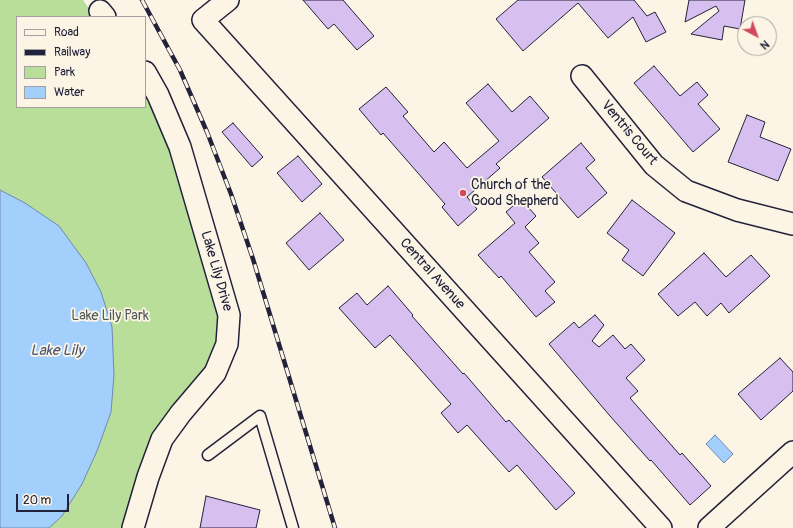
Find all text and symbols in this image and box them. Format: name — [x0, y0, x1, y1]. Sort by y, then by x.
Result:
legend — [16, 16, 146, 108]
north arrow — [737, 16, 777, 56]
text: Road — [54, 25, 79, 40]
text: N — [757, 37, 772, 52]
text: Railway — [54, 45, 90, 60]
text: Park — [54, 65, 75, 80]
text: Water — [54, 85, 85, 100]
street label: Ventris Court — [597, 97, 661, 169]
place label: Church of the Good Shepherd — [471, 177, 559, 210]
marker: Church of the Good Shepherd — [458, 188, 468, 198]
street label: Lake Lily Drive — [197, 229, 235, 313]
street label: Central Avenue — [396, 235, 468, 313]
park label: Lake Lily Park — [71, 308, 149, 324]
water label: Lake Lily — [30, 342, 84, 360]
scale bar — [18, 486, 71, 512]
text: 20 m — [23, 493, 51, 508]

